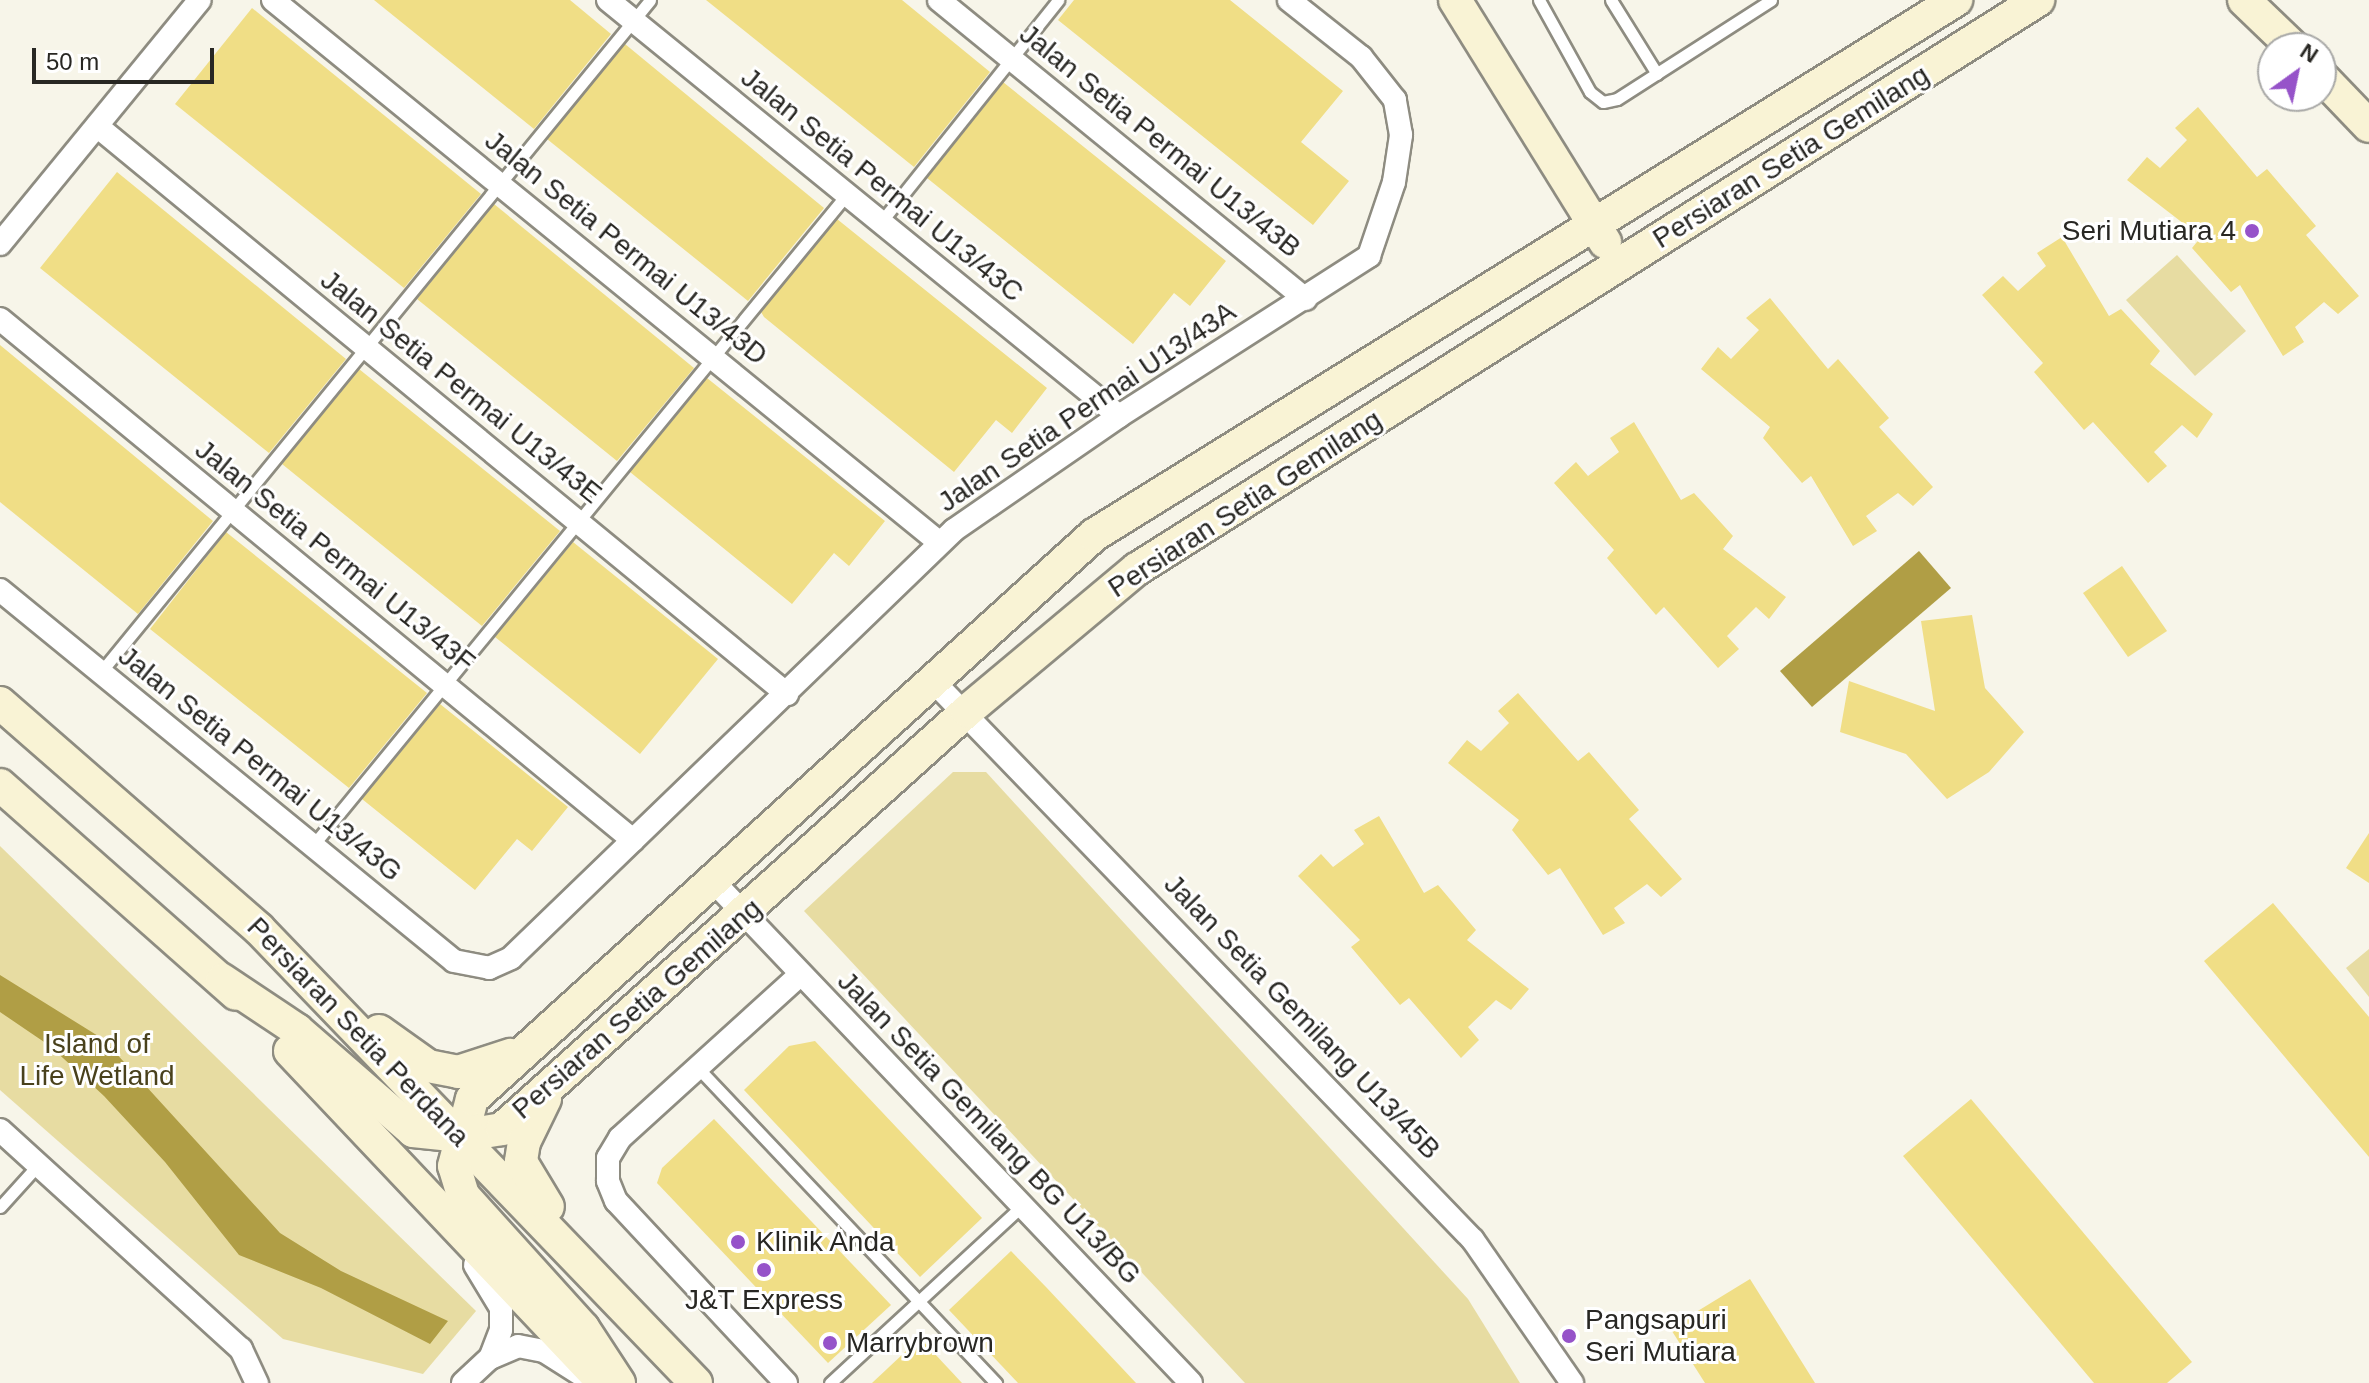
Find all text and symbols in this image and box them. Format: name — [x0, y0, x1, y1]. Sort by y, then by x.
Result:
street label: Jalan Setia Permai U13/43B — [1013, 17, 1307, 265]
scale bar — [36, 32, 218, 82]
north arrow — [2257, 32, 2337, 112]
text: N — [2296, 38, 2323, 68]
text: 50 m — [46, 48, 99, 75]
street label: Persiaran Setia Gemilang — [1647, 58, 1935, 256]
street label: Jalan Setia Permai U13/43C — [734, 61, 1030, 309]
street label: Jalan Setia Permai U13/43D — [478, 124, 774, 372]
place label: Seri Mutiara 4 — [2062, 214, 2236, 248]
marker: Seri Mutiara 4 — [2243, 222, 2261, 240]
street label: Jalan Setia Permai U13/43E — [314, 263, 608, 511]
street label: Jalan Setia Permai U13/43A — [932, 295, 1242, 519]
street label: Persiaran Setia Gemilang — [1102, 403, 1388, 605]
street label: Jalan Setia Permai U13/43F — [188, 433, 482, 679]
street label: Jalan Setia Permai U13/43G — [112, 639, 408, 889]
street label: Jalan Setia Gemilang U13/45B — [1157, 868, 1447, 1166]
street label: Persiaran Setia Gemilang — [506, 892, 768, 1126]
street label: Persiaran Setia Perdana — [240, 911, 476, 1153]
street label: Jalan Setia Gemilang BG U13/BG — [830, 965, 1148, 1291]
park label: Island of Life Wetland — [19, 1027, 175, 1093]
place label: Klinik Anda — [756, 1225, 896, 1259]
marker: Klinik Anda — [727, 1231, 749, 1253]
marker: J&T Express — [755, 1261, 773, 1279]
place label: J&T Express — [685, 1283, 843, 1317]
place label: Pangsapuri Seri Mutiara — [1585, 1303, 1736, 1369]
place label: Marrybrown — [846, 1326, 994, 1360]
marker: Pangsapuri Seri Mutiara — [1560, 1327, 1578, 1345]
marker: Marrybrown — [821, 1334, 839, 1352]

